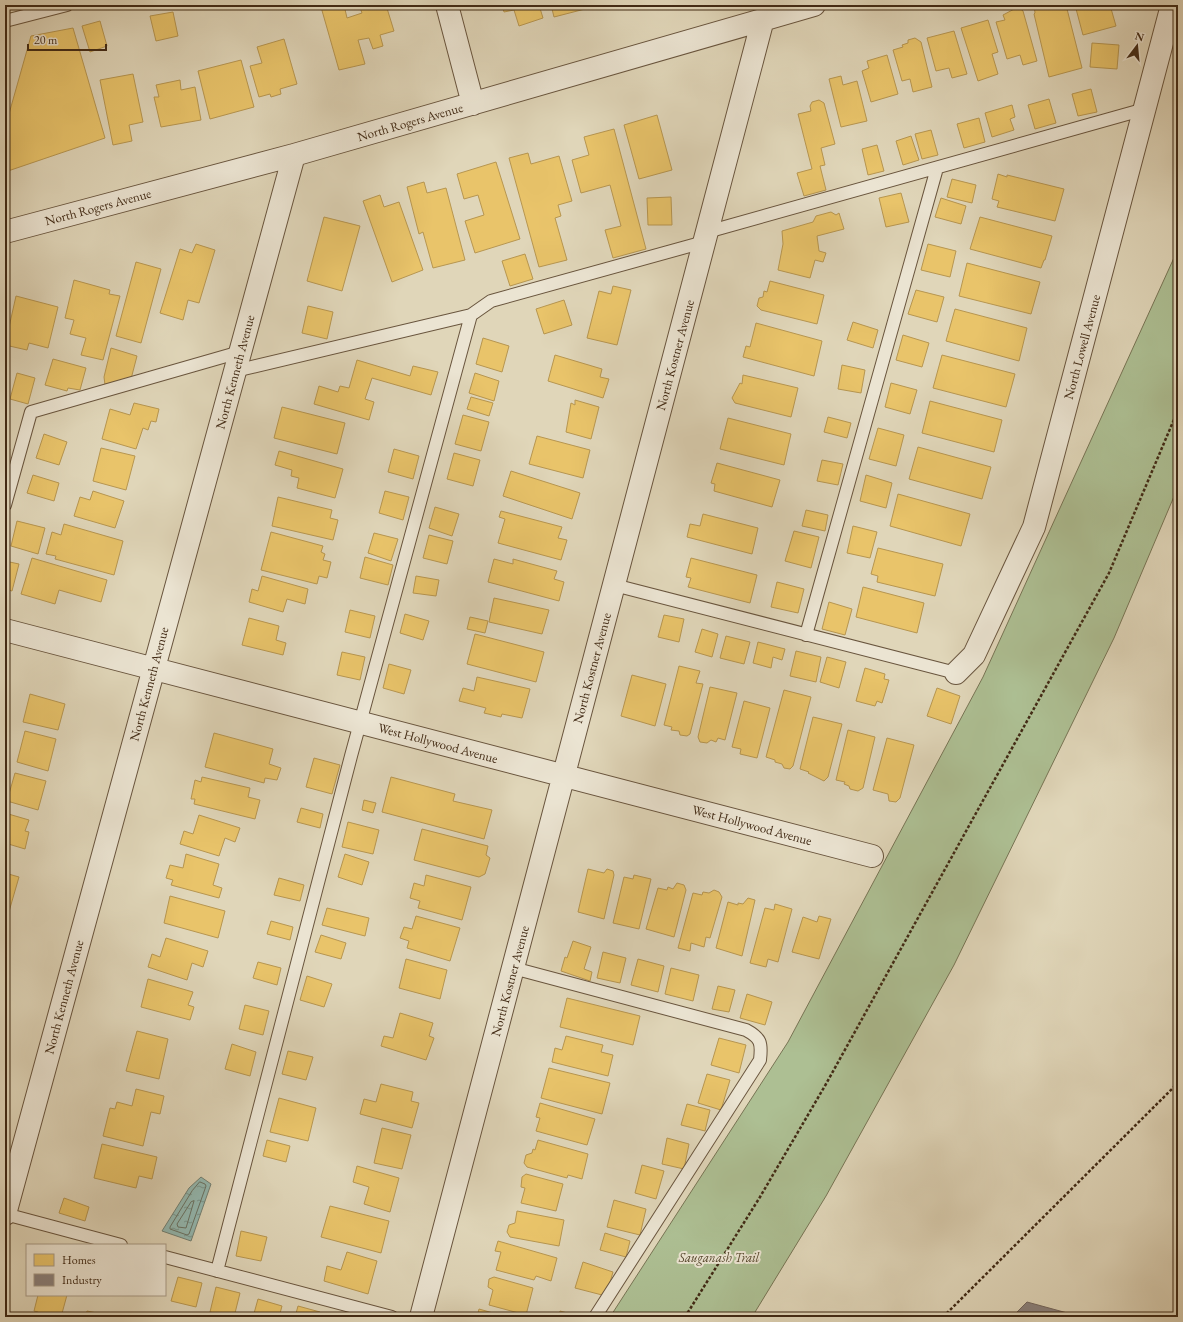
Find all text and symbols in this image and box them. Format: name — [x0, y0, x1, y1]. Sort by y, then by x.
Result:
scale bar — [28, 26, 106, 52]
north arrow — [1117, 26, 1157, 66]
text: N — [1134, 28, 1146, 44]
text: 20 m — [34, 32, 58, 48]
street label: North Rogers Avenue — [355, 99, 465, 145]
street label: North Rogers Avenue — [43, 185, 153, 229]
street label: North Lowell Avenue — [1060, 293, 1104, 401]
street label: North Kostner Avenue — [652, 298, 698, 412]
street label: North Kenneth Avenue — [212, 313, 258, 431]
street label: North Kostner Avenue — [569, 611, 615, 725]
street label: North Kenneth Avenue — [126, 625, 172, 743]
street label: West Hollywood Avenue — [376, 719, 500, 767]
street label: West Hollywood Avenue — [690, 801, 814, 849]
street label: North Kostner Avenue — [487, 924, 533, 1038]
street label: North Kenneth Avenue — [41, 938, 87, 1056]
legend — [26, 1244, 166, 1296]
park label: Sauganash Trail — [678, 1249, 760, 1266]
text: Homes — [62, 1252, 96, 1268]
text: Industry — [62, 1272, 102, 1288]

